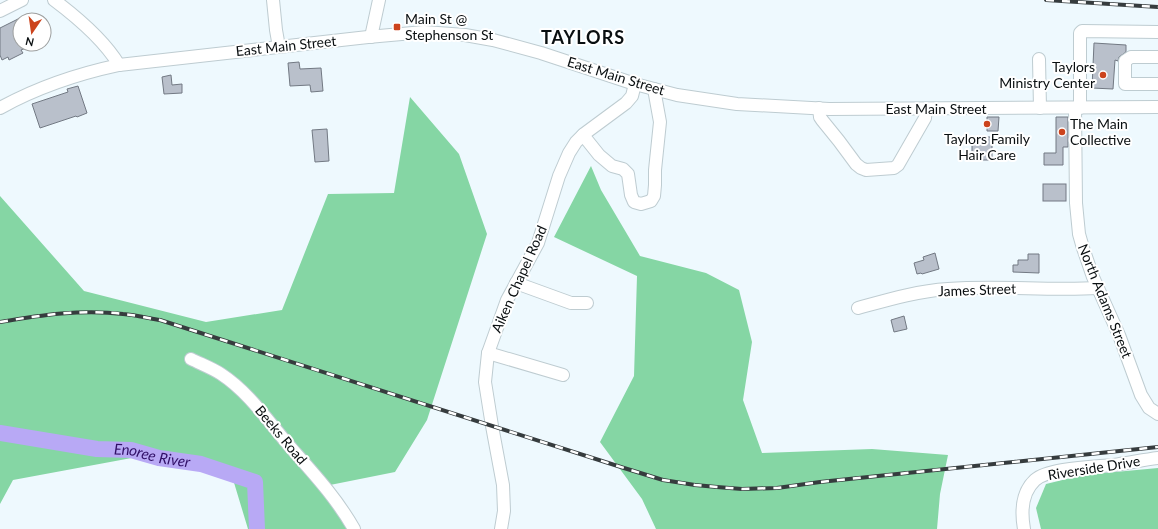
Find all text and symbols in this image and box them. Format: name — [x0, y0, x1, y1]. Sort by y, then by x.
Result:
place label: Main St @ Stephenson St — [405, 10, 493, 43]
north arrow — [12, 12, 52, 52]
marker: Main St @ Stephenson St — [392, 22, 402, 32]
district label: TAYLORS — [541, 26, 625, 48]
street label: East Main Street — [235, 32, 337, 59]
text: N — [24, 35, 35, 50]
street label: East Main Street — [565, 53, 667, 98]
place label: Taylors Ministry Center — [999, 58, 1095, 91]
marker: Taylors Ministry Center — [1098, 70, 1108, 80]
street label: East Main Street — [886, 100, 987, 117]
place label: The Main Collective — [1070, 115, 1131, 148]
marker: Taylors Family Hair Care — [982, 119, 992, 129]
marker: The Main Collective — [1057, 127, 1067, 137]
place label: Taylors Family Hair Care — [944, 130, 1031, 163]
street label: Aiken Chapel Road — [487, 223, 550, 335]
street label: North Adams Street — [1075, 241, 1136, 360]
street label: James Street — [938, 280, 1016, 299]
street label: Beeks Road — [252, 402, 311, 468]
water label: Enoree River — [114, 439, 192, 470]
street label: Riverside Drive — [1047, 452, 1141, 483]

